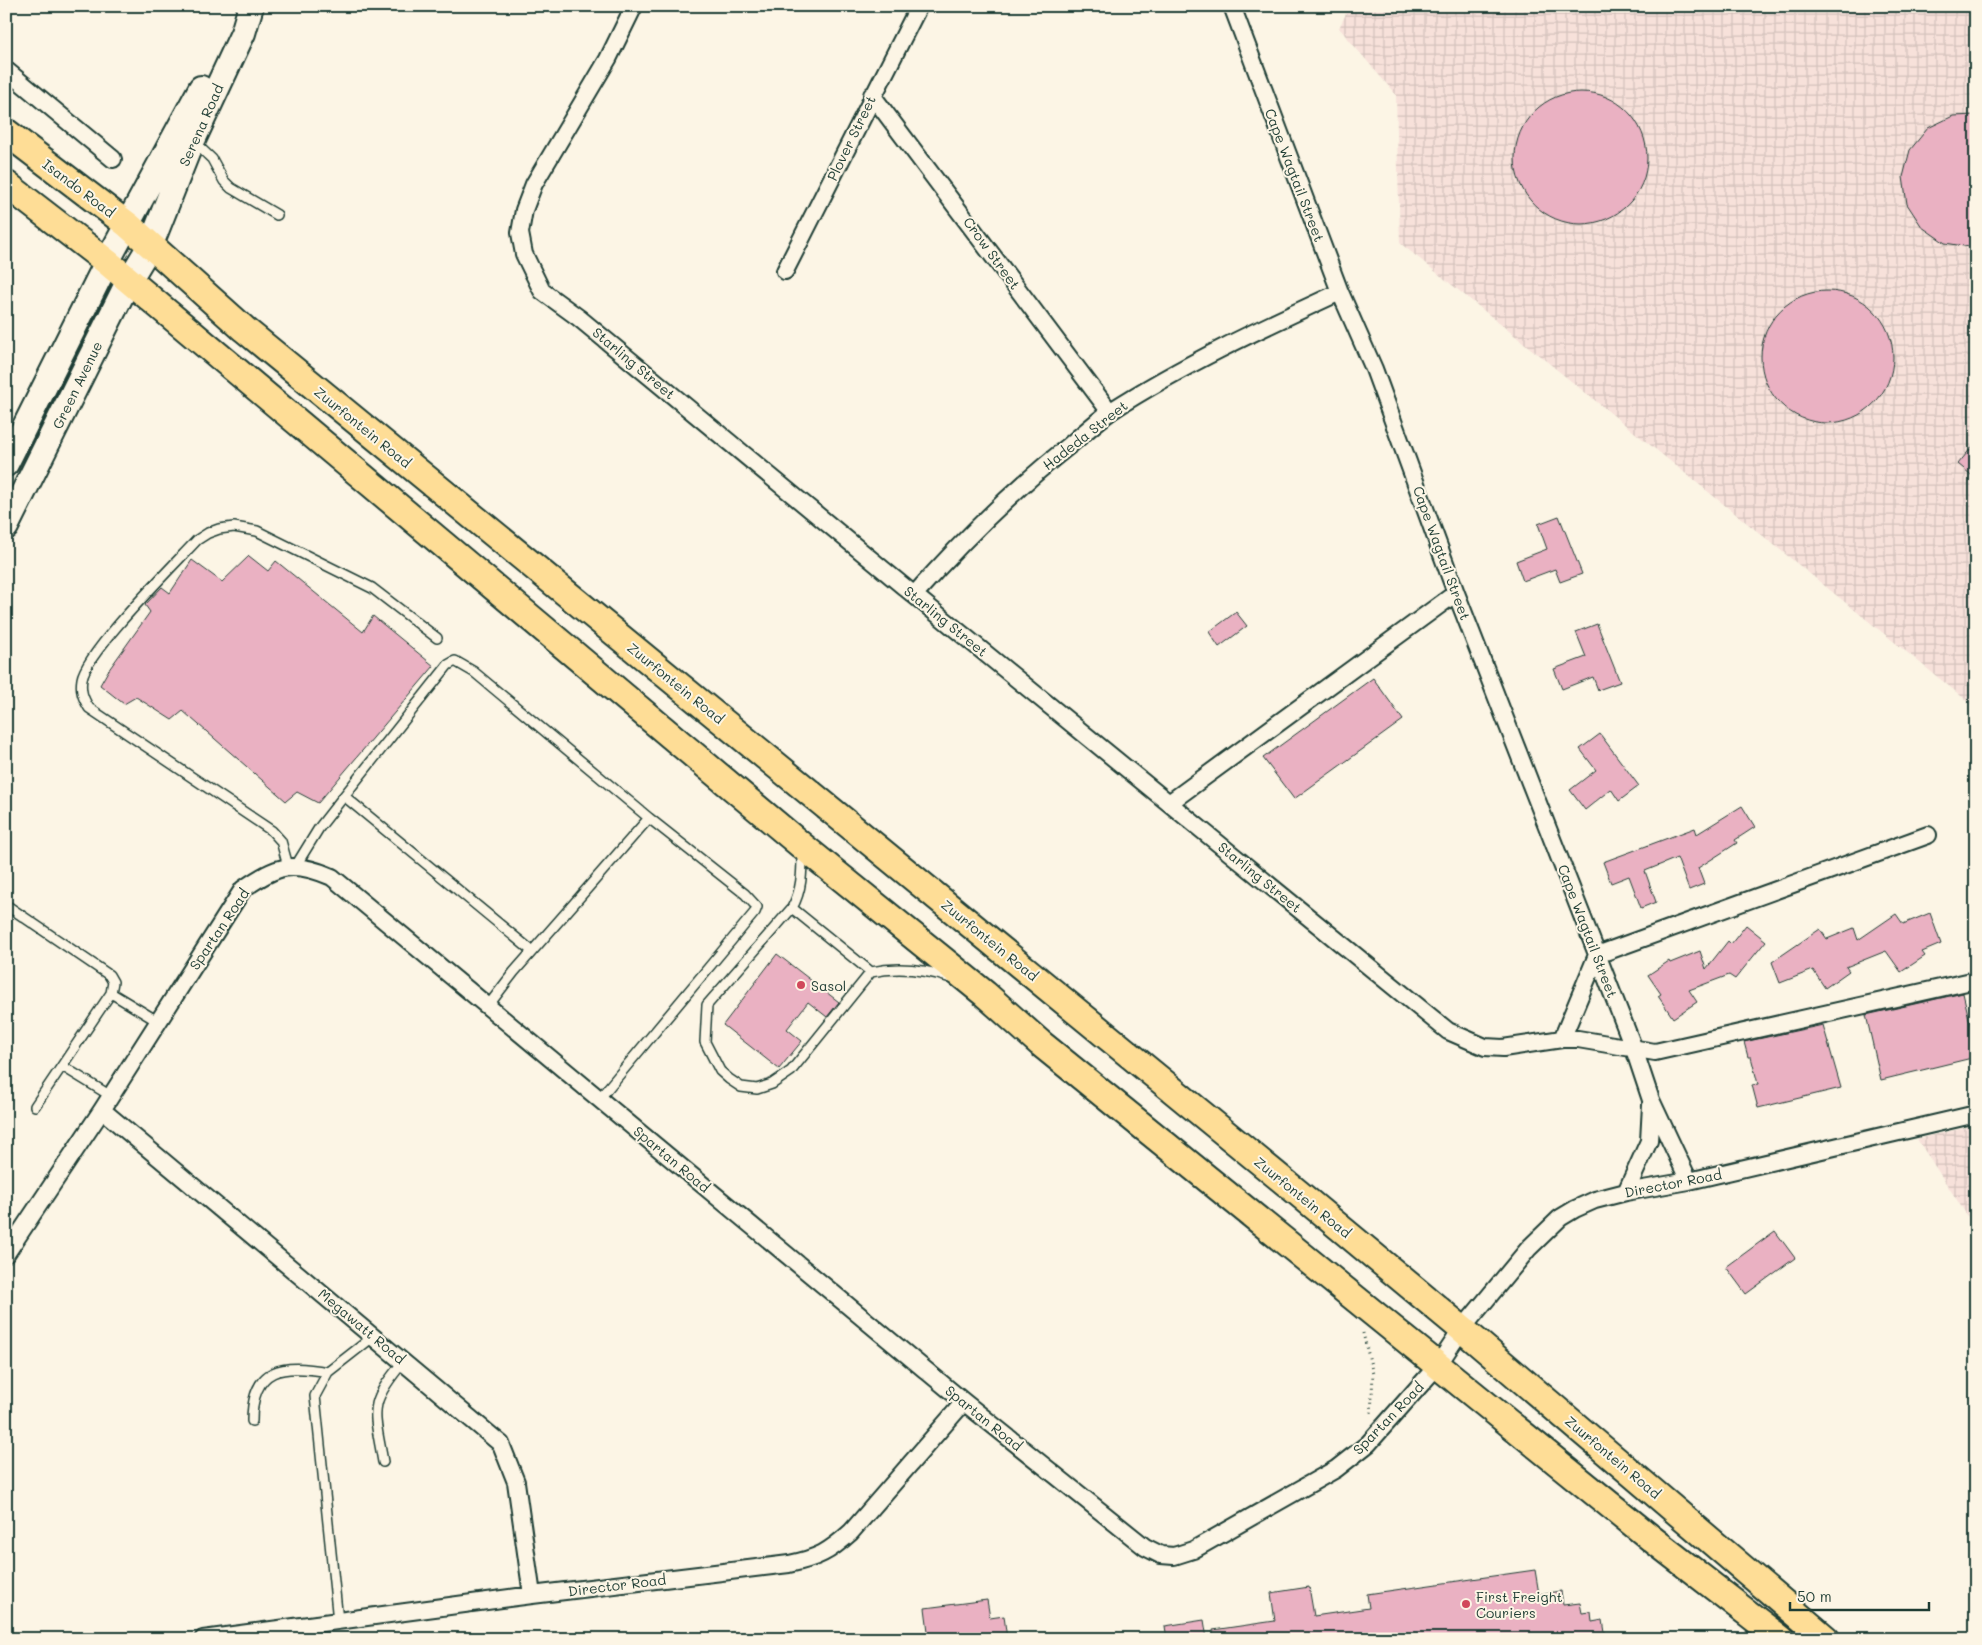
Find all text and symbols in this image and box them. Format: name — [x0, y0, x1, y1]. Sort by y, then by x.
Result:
street label: Serena Road — [174, 81, 228, 169]
street label: Plover Street — [822, 92, 880, 184]
street label: Cape Wagtail Street — [1261, 106, 1329, 244]
street label: Isando Road — [39, 155, 119, 222]
street label: Crow Street — [959, 213, 1025, 293]
street label: Starling Street — [589, 323, 679, 403]
street label: Green Avenue — [48, 338, 106, 432]
street label: Zuurfontein Road — [311, 382, 416, 472]
street label: Hadeda Street — [1039, 396, 1131, 474]
street label: Cape Wagtail Street — [1409, 483, 1475, 623]
street label: Starling Street — [900, 581, 992, 661]
street label: Zuurfontein Road — [624, 638, 729, 728]
street label: Starling Street — [1214, 837, 1306, 917]
street label: Cape Wagtail Street — [1554, 862, 1622, 1000]
street label: Spartan Road — [185, 885, 253, 973]
street label: Zuurfontein Road — [938, 895, 1043, 985]
place label: Sasol — [811, 976, 846, 995]
marker: Sasol — [795, 979, 807, 991]
street label: Spartan Road — [630, 1121, 714, 1197]
street label: Zuurfontein Road — [1251, 1152, 1356, 1242]
street label: Director Road — [1623, 1164, 1723, 1202]
street label: Megawatt Road — [315, 1284, 410, 1368]
street label: Spartan Road — [1348, 1377, 1428, 1459]
street label: Spartan Road — [941, 1381, 1027, 1455]
street label: Zuurfontein Road — [1561, 1411, 1665, 1503]
street label: Director Road — [567, 1570, 667, 1600]
scale bar — [1790, 1580, 1928, 1612]
text: 50 m — [1797, 1586, 1832, 1606]
place label: First Freight Couriers — [1476, 1587, 1563, 1622]
marker: First Freight Couriers — [1460, 1598, 1472, 1610]

